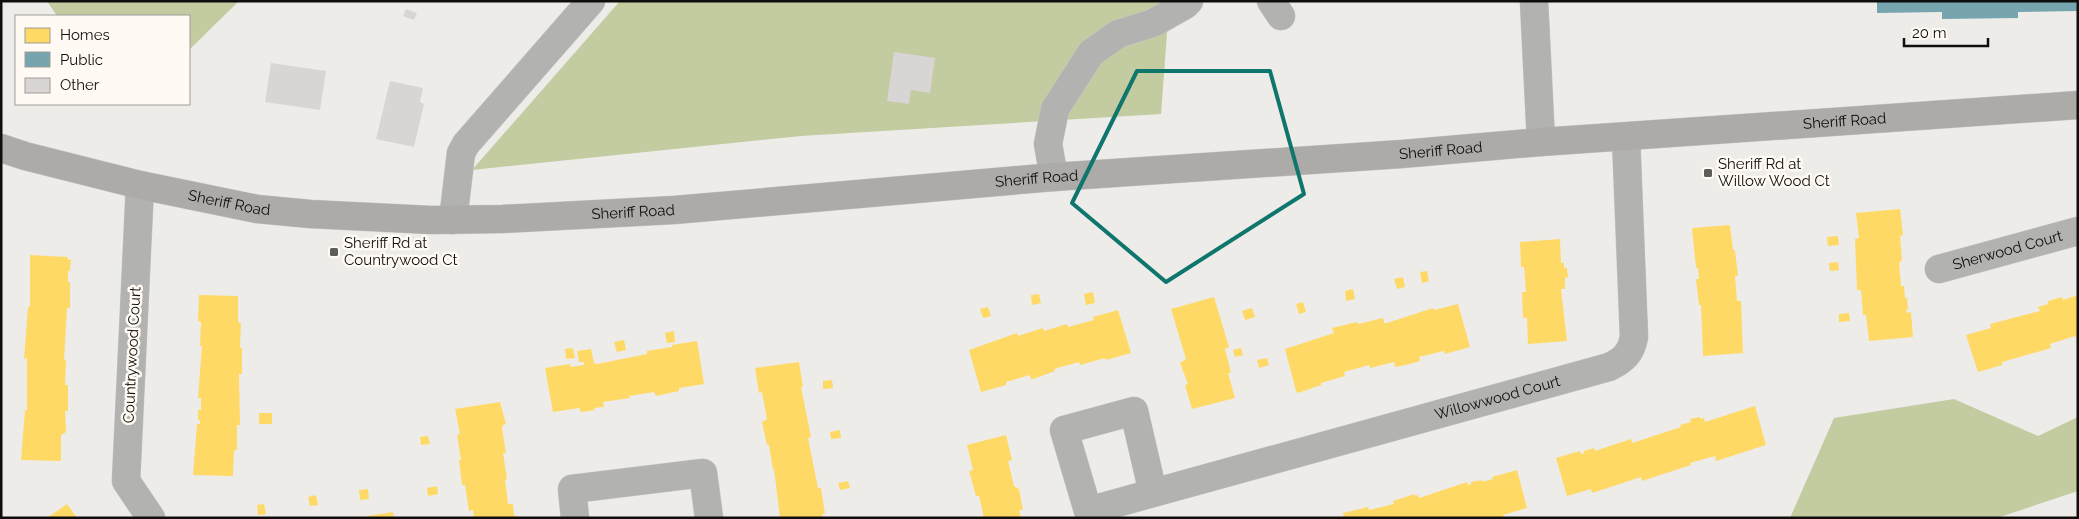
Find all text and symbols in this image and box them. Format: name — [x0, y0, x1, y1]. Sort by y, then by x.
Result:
legend — [15, 15, 190, 105]
scale bar — [1904, 15, 1988, 47]
text: 20 m — [1912, 24, 1947, 42]
text: Homes — [60, 26, 110, 44]
text: Public — [60, 51, 103, 69]
text: Other — [60, 76, 100, 94]
street label: Sheriff Road — [1802, 109, 1887, 133]
street label: Sheriff Road — [1398, 138, 1483, 163]
place label: Sheriff Rd at Willow Wood Ct — [1718, 155, 1830, 190]
street label: Sheriff Road — [994, 166, 1079, 191]
marker: Sheriff Rd at Willow Wood Ct — [1702, 167, 1714, 179]
street label: Sheriff Road — [187, 186, 271, 219]
street label: Sheriff Road — [591, 201, 675, 223]
street label: Sherwood Court — [1950, 227, 2065, 274]
place label: Sheriff Rd at Countrywood Ct — [344, 234, 457, 269]
marker: Sheriff Rd at Countrywood Ct — [328, 246, 340, 258]
street label: Countrywood Court — [119, 286, 145, 424]
street label: Willowwood Court — [1433, 372, 1562, 424]

